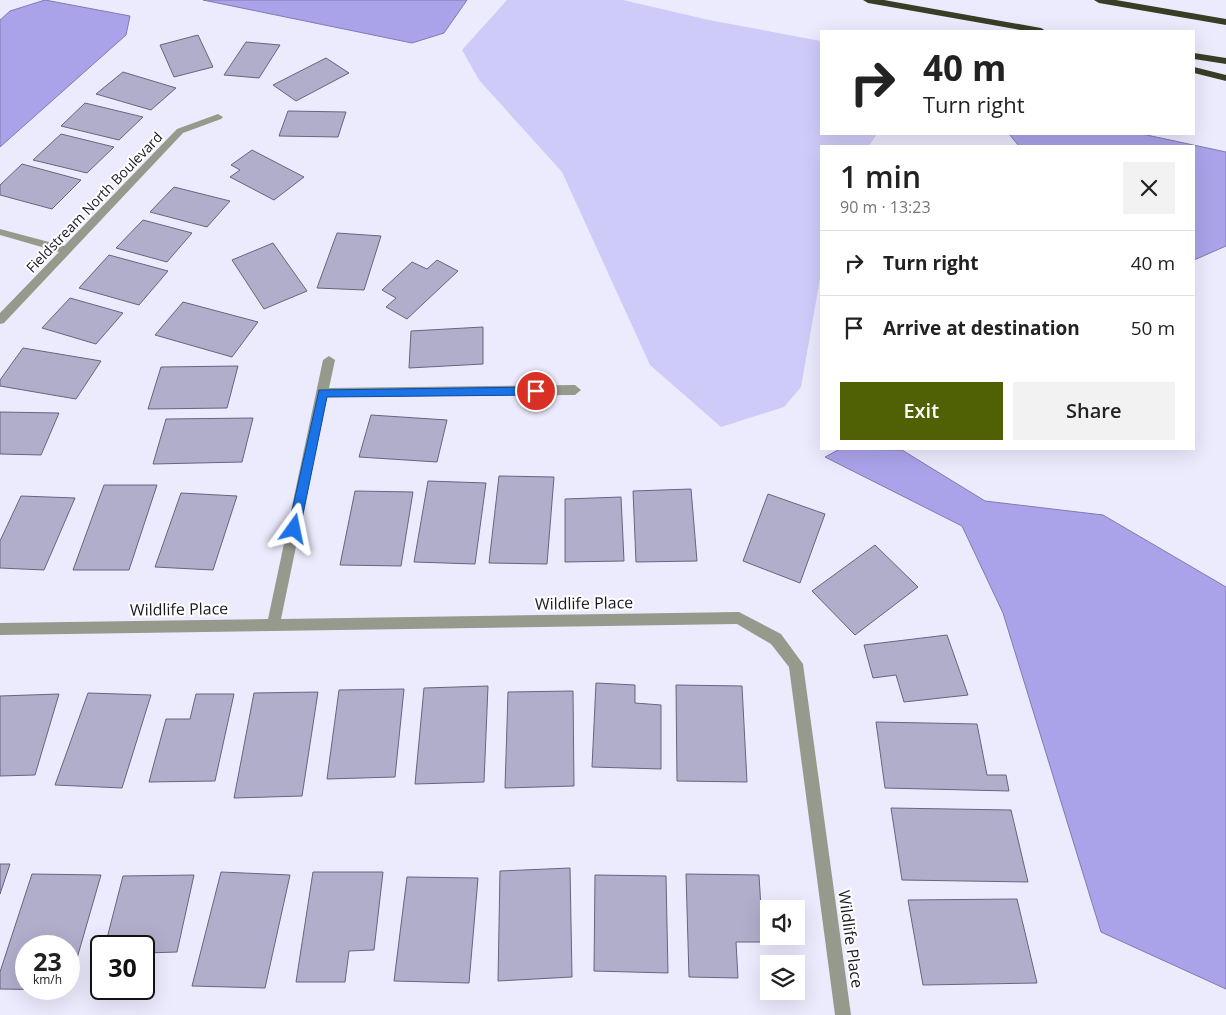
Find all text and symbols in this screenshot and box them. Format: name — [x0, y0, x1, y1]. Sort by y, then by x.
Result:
text: 40 m — [923, 44, 1006, 91]
icon: right — [840, 50, 905, 115]
text: Turn right — [923, 89, 1025, 119]
street label: Fieldstream North Boulevard — [22, 128, 166, 276]
text: 1 min — [840, 156, 921, 197]
button: close — [1123, 162, 1175, 214]
text: 90 m · 13:23 — [840, 196, 931, 218]
icon: right — [840, 249, 868, 277]
text: Turn right — [883, 250, 978, 276]
text: 40 m — [1131, 250, 1175, 276]
icon: arrive — [840, 314, 868, 342]
text: Arrive at destination — [883, 315, 1080, 341]
text: 50 m — [1131, 315, 1175, 341]
pin — [515, 370, 557, 412]
icon: arrive — [522, 377, 550, 405]
button: Exit — [840, 382, 1003, 440]
button: Share — [1013, 382, 1175, 440]
position arrow — [267, 502, 319, 554]
street label: Wildlife Place — [535, 591, 633, 615]
street label: Wildlife Place — [130, 597, 228, 621]
street label: Wildlife Place — [833, 889, 869, 989]
map controls — [760, 900, 805, 1000]
button: sound — [760, 900, 805, 945]
speed limit sign: 30 — [90, 935, 155, 1000]
text: 23 — [33, 944, 62, 978]
button: layers — [760, 955, 805, 1000]
text: km/h — [33, 971, 62, 988]

